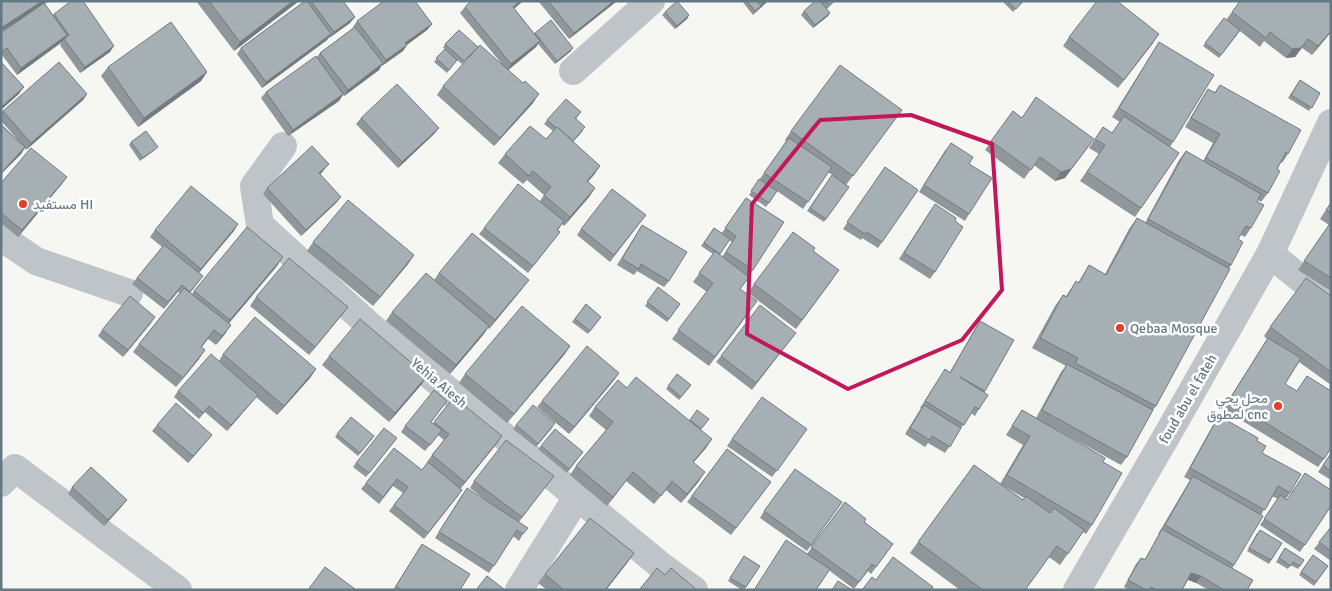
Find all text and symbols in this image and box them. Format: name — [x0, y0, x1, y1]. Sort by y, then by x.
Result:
place label: مستفيد HI — [33, 196, 93, 213]
marker: مستفيد HI — [17, 198, 29, 210]
place label: Qebaa Mosque — [1130, 320, 1218, 337]
marker: Qebaa Mosque — [1114, 322, 1126, 334]
street label: foud abu el fateh — [1156, 351, 1220, 447]
street label: Yehia Aiesh — [408, 355, 470, 411]
place label: محل يحي لمطوق cnc — [1207, 390, 1268, 423]
marker: محل يحي لمطوق cnc — [1272, 400, 1284, 412]

